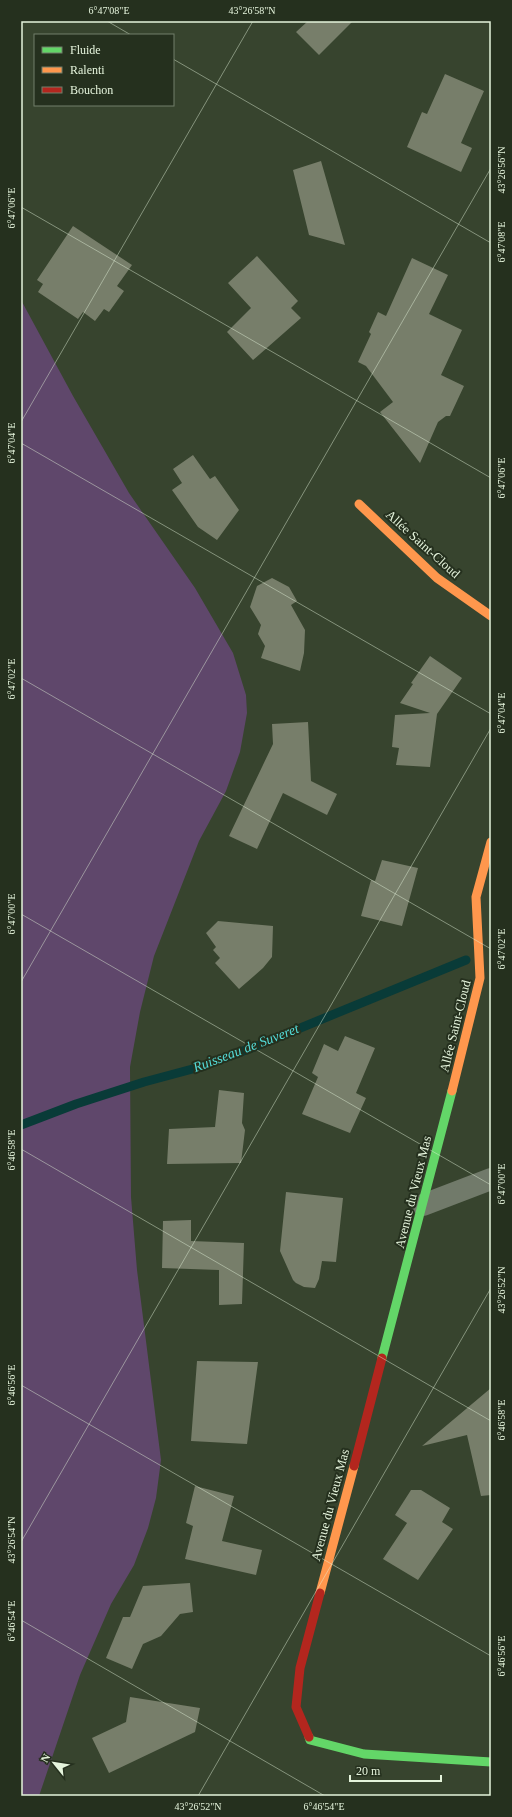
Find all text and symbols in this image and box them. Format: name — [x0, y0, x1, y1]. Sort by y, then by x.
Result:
text: 6°47'08"E — [89, 5, 130, 16]
text: 43°26'58"N — [228, 5, 276, 16]
legend — [34, 34, 174, 106]
text: Fluide — [70, 43, 101, 57]
text: Ralenti — [70, 63, 105, 77]
text: Bouchon — [70, 83, 113, 97]
text: 43°26'56"N — [496, 146, 507, 194]
text: 6°47'06"E — [6, 188, 17, 229]
text: 6°47'08"E — [496, 222, 507, 263]
text: 6°47'04"E — [6, 423, 17, 464]
text: 6°47'06"E — [496, 458, 507, 499]
street label: Allée Saint-Cloud — [383, 507, 463, 581]
text: 6°47'02"E — [6, 659, 17, 700]
text: 6°47'04"E — [496, 693, 507, 734]
text: 6°47'00"E — [6, 894, 17, 935]
text: 6°47'02"E — [496, 929, 507, 970]
street label: Allée Saint-Cloud — [436, 978, 474, 1074]
water label: Ruisseau de Suveret — [190, 1020, 302, 1075]
text: 6°46'58"E — [6, 1130, 17, 1171]
street label: Avenue du Vieux Mas — [392, 1134, 434, 1250]
text: 6°47'00"E — [496, 1164, 507, 1205]
text: 43°26'52"N — [496, 1266, 507, 1314]
text: 6°46'56"E — [6, 1365, 17, 1406]
text: 6°46'58"E — [496, 1400, 507, 1441]
street label: Avenue du Vieux Mas — [308, 1447, 352, 1563]
text: 43°26'54"N — [6, 1516, 17, 1564]
text: 6°46'54"E — [6, 1601, 17, 1642]
text: 6°46'56"E — [496, 1636, 507, 1677]
north arrow — [34, 1743, 74, 1783]
text: N — [38, 1752, 53, 1764]
scale bar — [350, 1757, 441, 1783]
text: 20 m — [356, 1764, 381, 1778]
text: 43°26'52"N — [174, 1801, 222, 1812]
text: 6°46'54"E — [304, 1801, 345, 1812]

